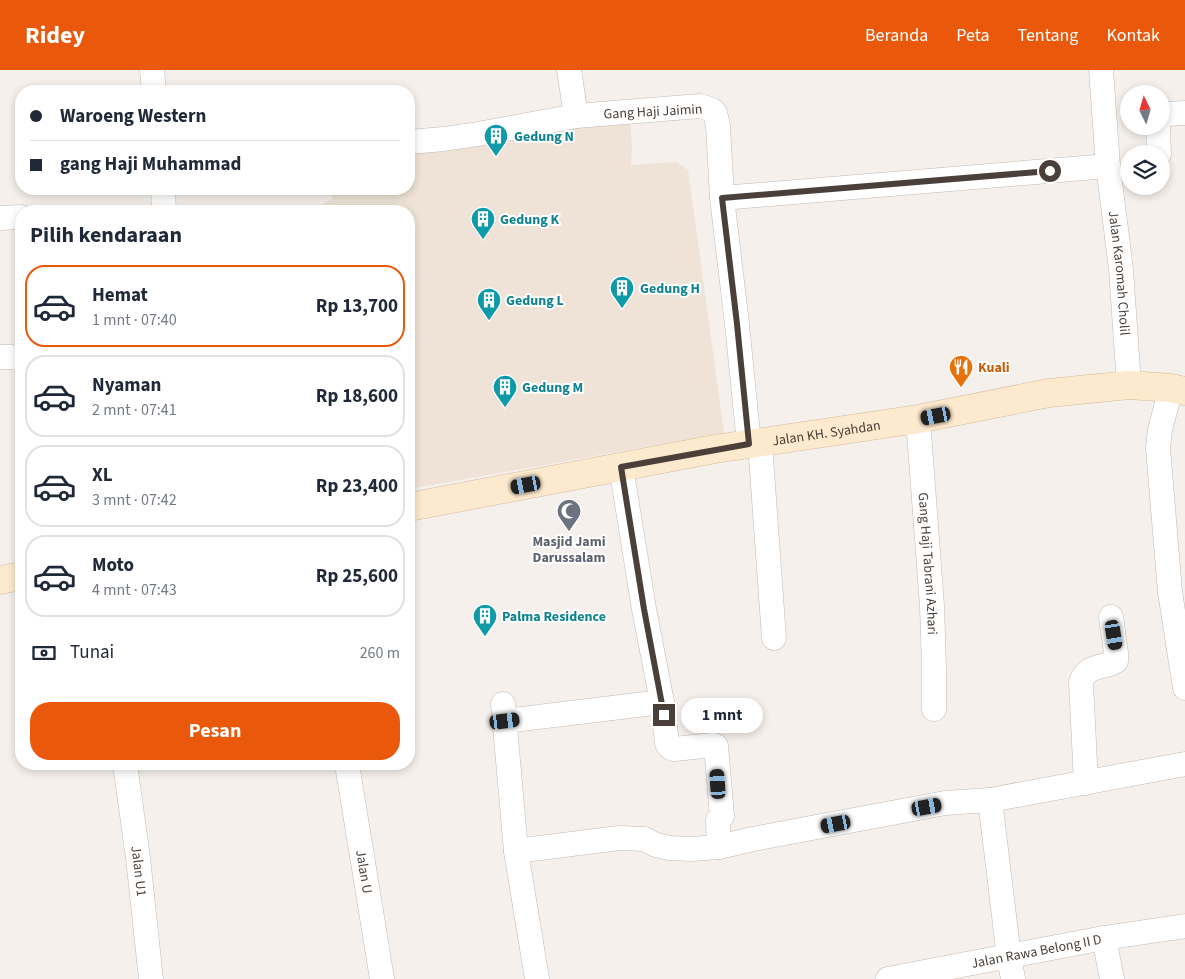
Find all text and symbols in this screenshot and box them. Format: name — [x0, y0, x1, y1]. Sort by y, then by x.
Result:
text: Ridey — [25, 18, 85, 53]
text: Beranda — [865, 23, 928, 48]
text: Peta — [956, 23, 989, 48]
text: Tentang — [1017, 23, 1078, 48]
text: Kontak — [1106, 23, 1160, 48]
north arrow — [1120, 85, 1170, 135]
map controls — [1120, 85, 1170, 195]
street label: Gang Haji Jaimin — [603, 99, 703, 125]
text: Waroeng Western — [60, 103, 206, 130]
building icon: Gedung N — [483, 123, 509, 157]
place label: Gedung N — [514, 127, 574, 147]
button: layers — [1120, 145, 1170, 195]
text: gang Haji Muhammad — [60, 151, 241, 178]
route start — [1039, 160, 1061, 182]
building icon: Gedung K — [470, 206, 496, 240]
place label: Gedung K — [500, 210, 559, 230]
street label: Jalan Karomah Cholil — [1103, 210, 1135, 337]
text: Pilih kendaraan — [30, 219, 182, 251]
building icon: Gedung H — [609, 275, 635, 309]
place label: Gedung H — [640, 279, 700, 299]
text: Hemat — [92, 282, 148, 309]
icon: car — [32, 284, 77, 329]
building icon: Gedung L — [476, 287, 502, 321]
place label: Gedung L — [506, 291, 564, 311]
text: Rp 13,700 — [316, 293, 398, 320]
text: 1 mnt · 07:40 — [92, 309, 177, 331]
restaurant icon: Kuali — [948, 354, 974, 388]
place label: Kuali — [978, 358, 1010, 378]
text: Nyaman — [92, 372, 161, 399]
icon: car — [32, 374, 77, 419]
building icon: Gedung M — [492, 374, 518, 408]
place label: Gedung M — [522, 378, 583, 398]
text: Rp 18,600 — [316, 383, 398, 410]
text: 2 mnt · 07:41 — [92, 399, 177, 421]
car — [919, 406, 952, 426]
street label: Jalan KH. Syahdan — [771, 416, 882, 451]
text: XL — [92, 462, 113, 489]
icon: car — [32, 464, 77, 509]
text: Rp 23,400 — [316, 473, 398, 500]
car — [509, 475, 542, 495]
text: 3 mnt · 07:42 — [92, 489, 177, 511]
street label: Gang Haji Tabrani Azhari — [913, 492, 942, 635]
mosque icon: Masjid Jami Darussalam — [556, 498, 582, 532]
place label: Masjid Jami Darussalam — [532, 532, 606, 568]
text: Moto — [92, 552, 134, 579]
icon: car — [32, 554, 77, 599]
text: Rp 25,600 — [316, 563, 398, 590]
text: 4 mnt · 07:43 — [92, 579, 177, 601]
building icon: Palma Residence — [472, 603, 498, 637]
place label: Palma Residence — [502, 607, 606, 627]
car — [1104, 619, 1123, 651]
icon: cash — [30, 639, 58, 667]
text: Tunai — [70, 639, 114, 666]
text: 260 m — [360, 642, 400, 664]
callout: 1 mnt — [682, 698, 764, 732]
button: Pesan — [30, 702, 400, 760]
route end — [653, 704, 675, 726]
text: 1 mnt — [702, 704, 742, 726]
car — [489, 712, 520, 730]
car — [709, 769, 726, 799]
car — [910, 797, 943, 817]
car — [819, 814, 852, 834]
street label: Jalan U1 — [125, 845, 151, 898]
street label: Jalan U — [350, 848, 377, 895]
street label: Jalan Rawa Belong II D — [970, 930, 1103, 974]

